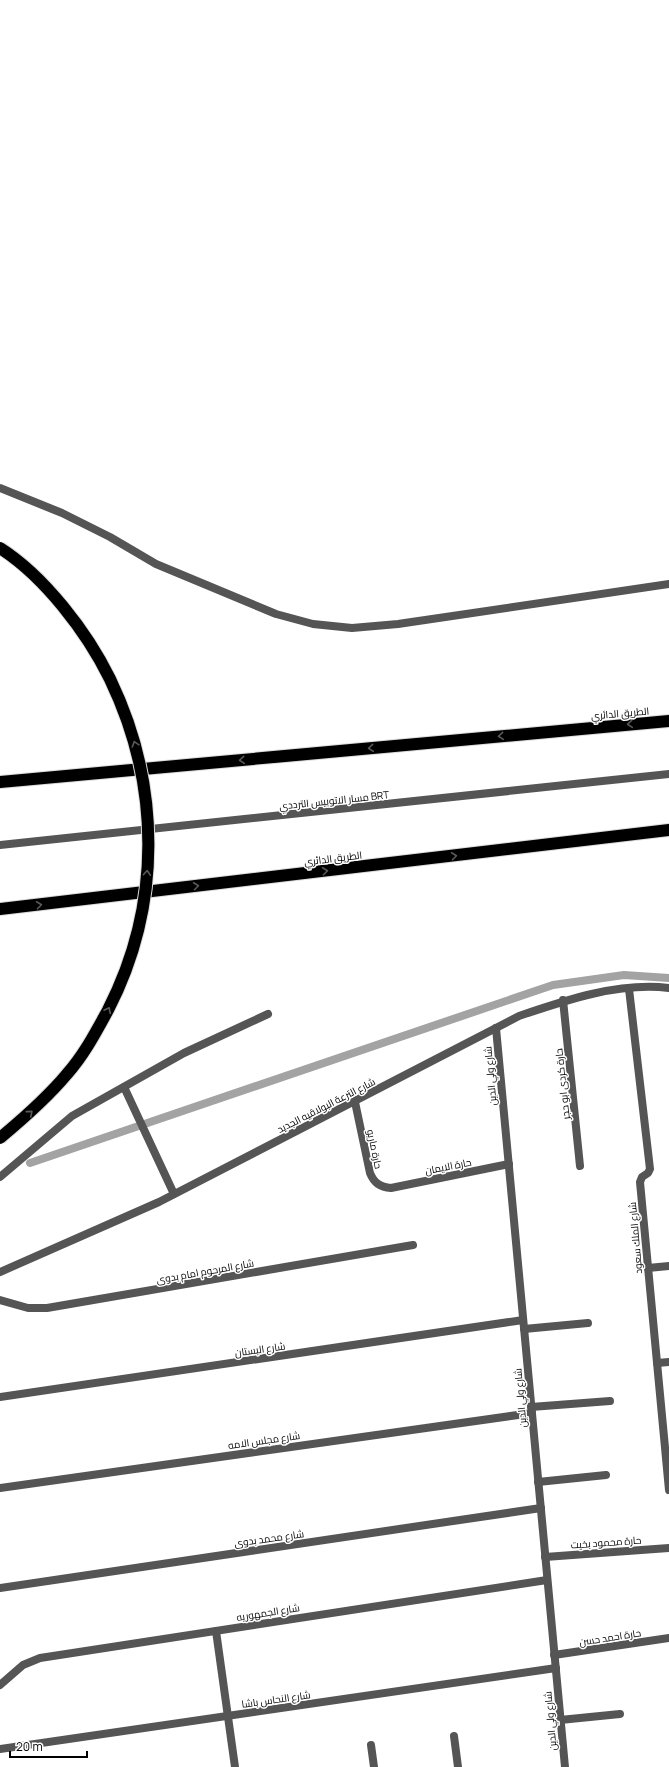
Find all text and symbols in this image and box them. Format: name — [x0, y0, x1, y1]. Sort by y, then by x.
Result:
street label: الطريق الدائري — [590, 703, 650, 724]
one-way arrow — [627, 720, 633, 729]
one-way arrow — [498, 731, 504, 740]
one-way arrow — [132, 741, 140, 748]
one-way arrow — [368, 743, 374, 752]
one-way arrow — [239, 755, 245, 764]
street label: مسار الاتوبيس الترددي BRT — [278, 787, 390, 814]
street label: الطريق الدائري — [303, 847, 363, 870]
one-way arrow — [451, 851, 457, 860]
one-way arrow — [322, 867, 328, 876]
one-way arrow — [143, 870, 152, 876]
one-way arrow — [193, 882, 199, 891]
one-way arrow — [36, 901, 42, 910]
one-way arrow — [103, 1007, 111, 1014]
street label: شارع ولي الدين — [480, 1046, 501, 1106]
street label: حارة كردى ابو حجر — [551, 1048, 573, 1121]
street label: شارع الترعة البولاقيه الجديد — [274, 1074, 378, 1136]
one-way arrow — [25, 1111, 33, 1118]
street label: حارة ماريو — [364, 1128, 386, 1170]
street label: حارة الايمان — [424, 1155, 472, 1177]
street label: شارع الملك سعود — [625, 1202, 645, 1274]
street label: شارع المرحوم امام بدوى — [155, 1256, 255, 1287]
street label: شارع البستان — [234, 1339, 286, 1359]
street label: شارع ولي الدين — [510, 1368, 531, 1428]
street label: شارع مجلس الامه — [227, 1428, 301, 1452]
street label: شارع محمد بدوى — [233, 1526, 305, 1550]
street label: حارة محمود بخيت — [570, 1533, 642, 1551]
street label: شارع الجمهوريه — [235, 1600, 301, 1624]
street label: حارة احمد حسن — [578, 1625, 642, 1649]
street label: شارع النحاس باشا — [241, 1687, 311, 1711]
street label: شارع ولي الدين — [540, 1691, 561, 1751]
scale bar — [10, 1733, 87, 1759]
text: 20 m — [16, 1738, 43, 1755]

